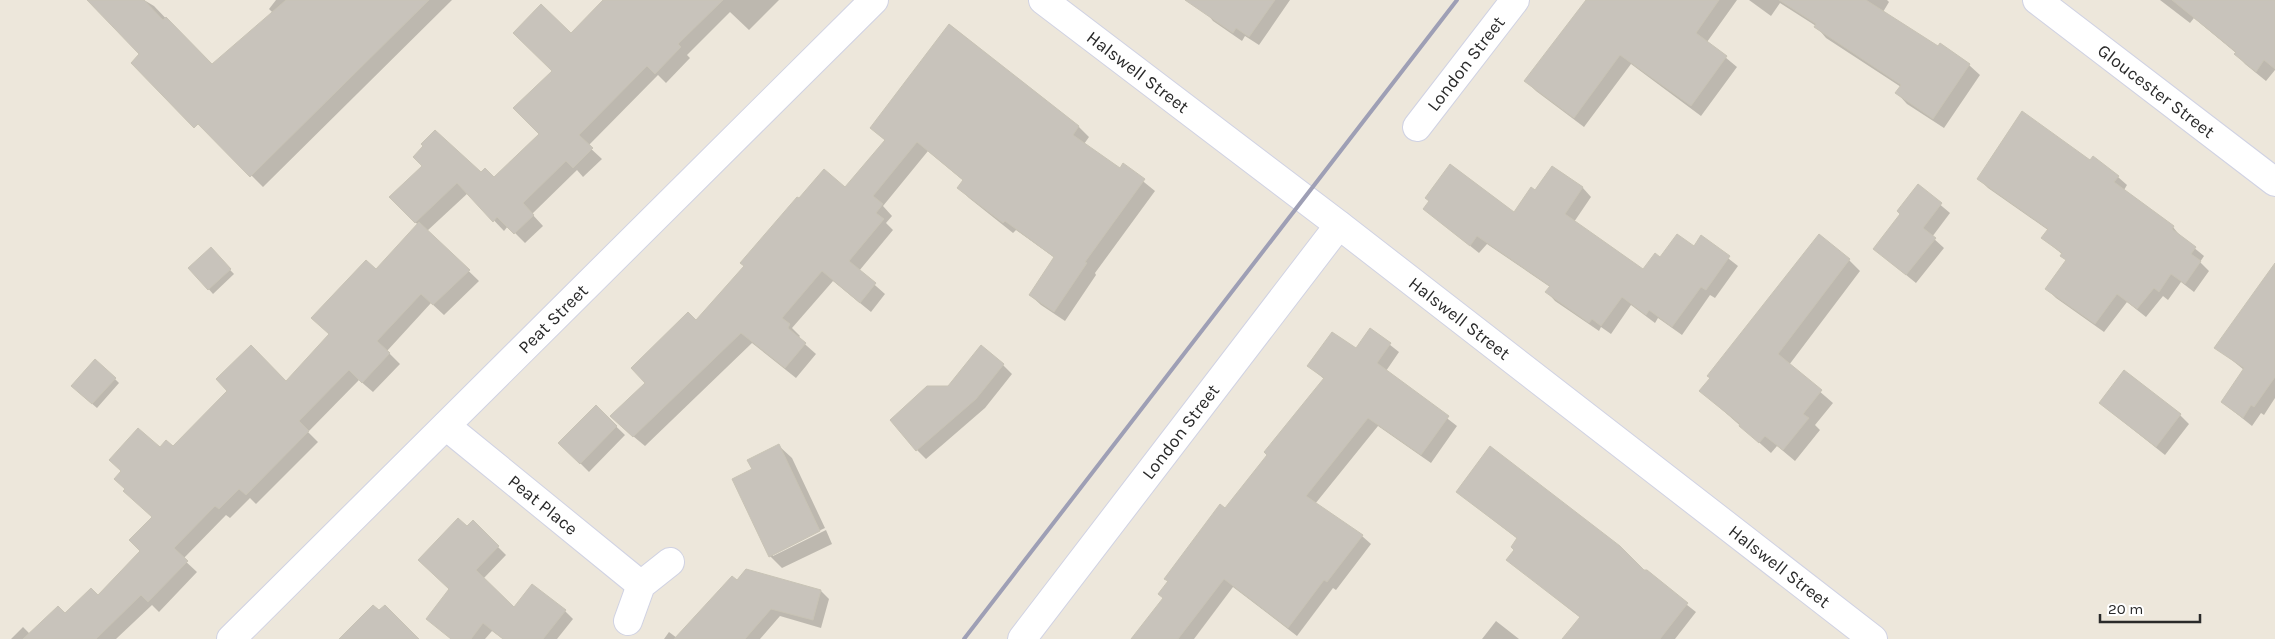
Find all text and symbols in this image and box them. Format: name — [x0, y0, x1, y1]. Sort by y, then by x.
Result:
street label: London Street — [1422, 12, 1510, 116]
street label: Halswell Street — [1082, 26, 1193, 118]
street label: Gloucester Street — [2093, 39, 2219, 143]
street label: Halswell Street — [1404, 272, 1515, 365]
street label: Peat Street — [513, 279, 593, 358]
street label: London Street — [1137, 380, 1224, 484]
street label: Peat Place — [503, 470, 582, 540]
street label: Halswell Street — [1724, 520, 1835, 613]
scale bar — [2100, 592, 2200, 624]
text: 20 m — [2108, 600, 2143, 618]

